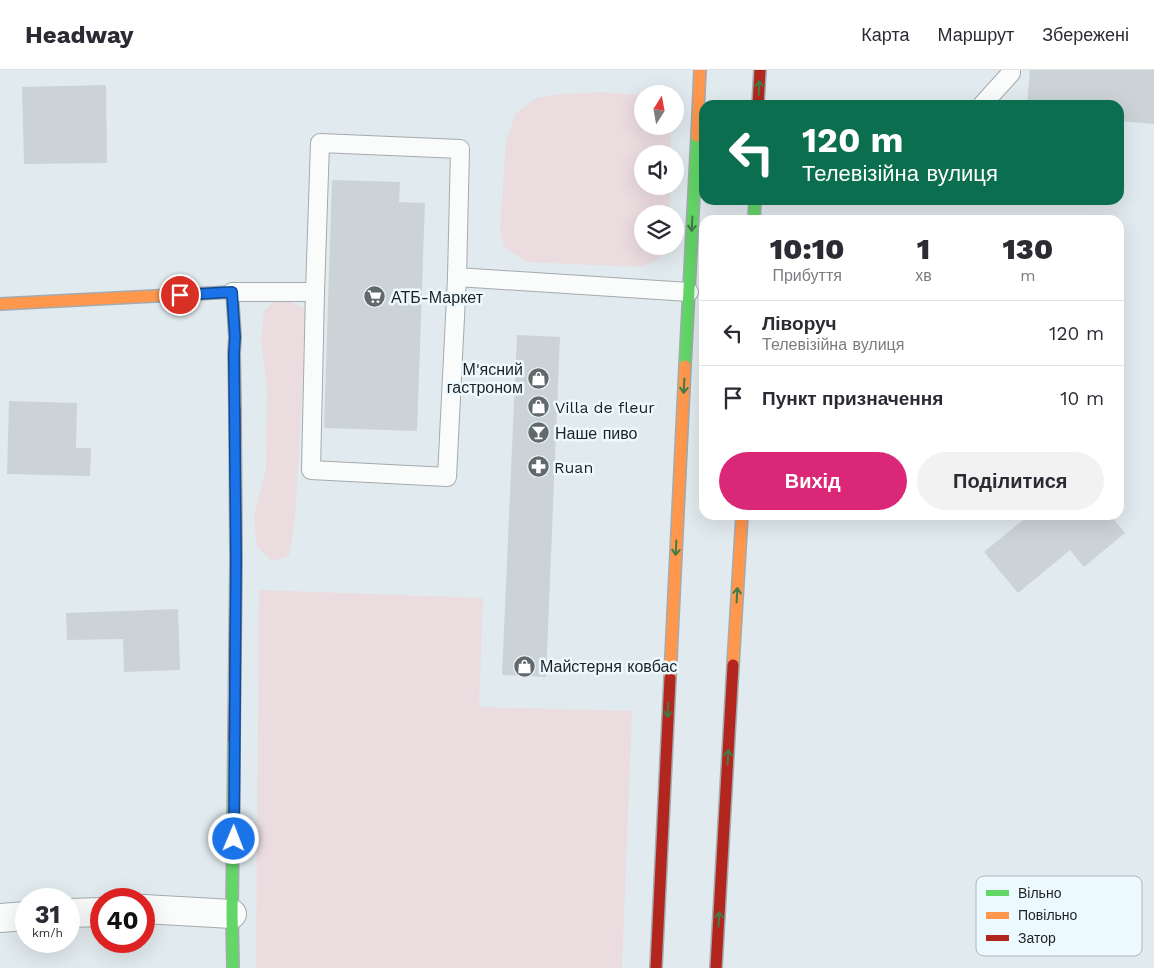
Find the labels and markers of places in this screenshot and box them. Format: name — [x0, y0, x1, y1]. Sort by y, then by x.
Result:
pin — [159, 274, 201, 316]
supermarket icon: АТБ-Маркет — [363, 285, 387, 309]
place label: АТБ-Маркет — [391, 288, 484, 307]
place label: М'ясний гастроном — [447, 360, 523, 397]
shop icon: М'ясний гастроном — [527, 366, 551, 390]
shop icon: Villa de fleur — [527, 395, 551, 419]
place label: Villa de fleur — [555, 398, 655, 417]
bar icon: Наше пиво — [527, 421, 551, 445]
place label: Наше пиво — [555, 424, 638, 443]
pharmacy icon: Ruan — [526, 455, 550, 479]
place label: Ruan — [554, 458, 593, 477]
shop icon: Майстерня ковбас — [512, 654, 536, 678]
place label: Майстерня ковбас — [540, 657, 677, 676]

